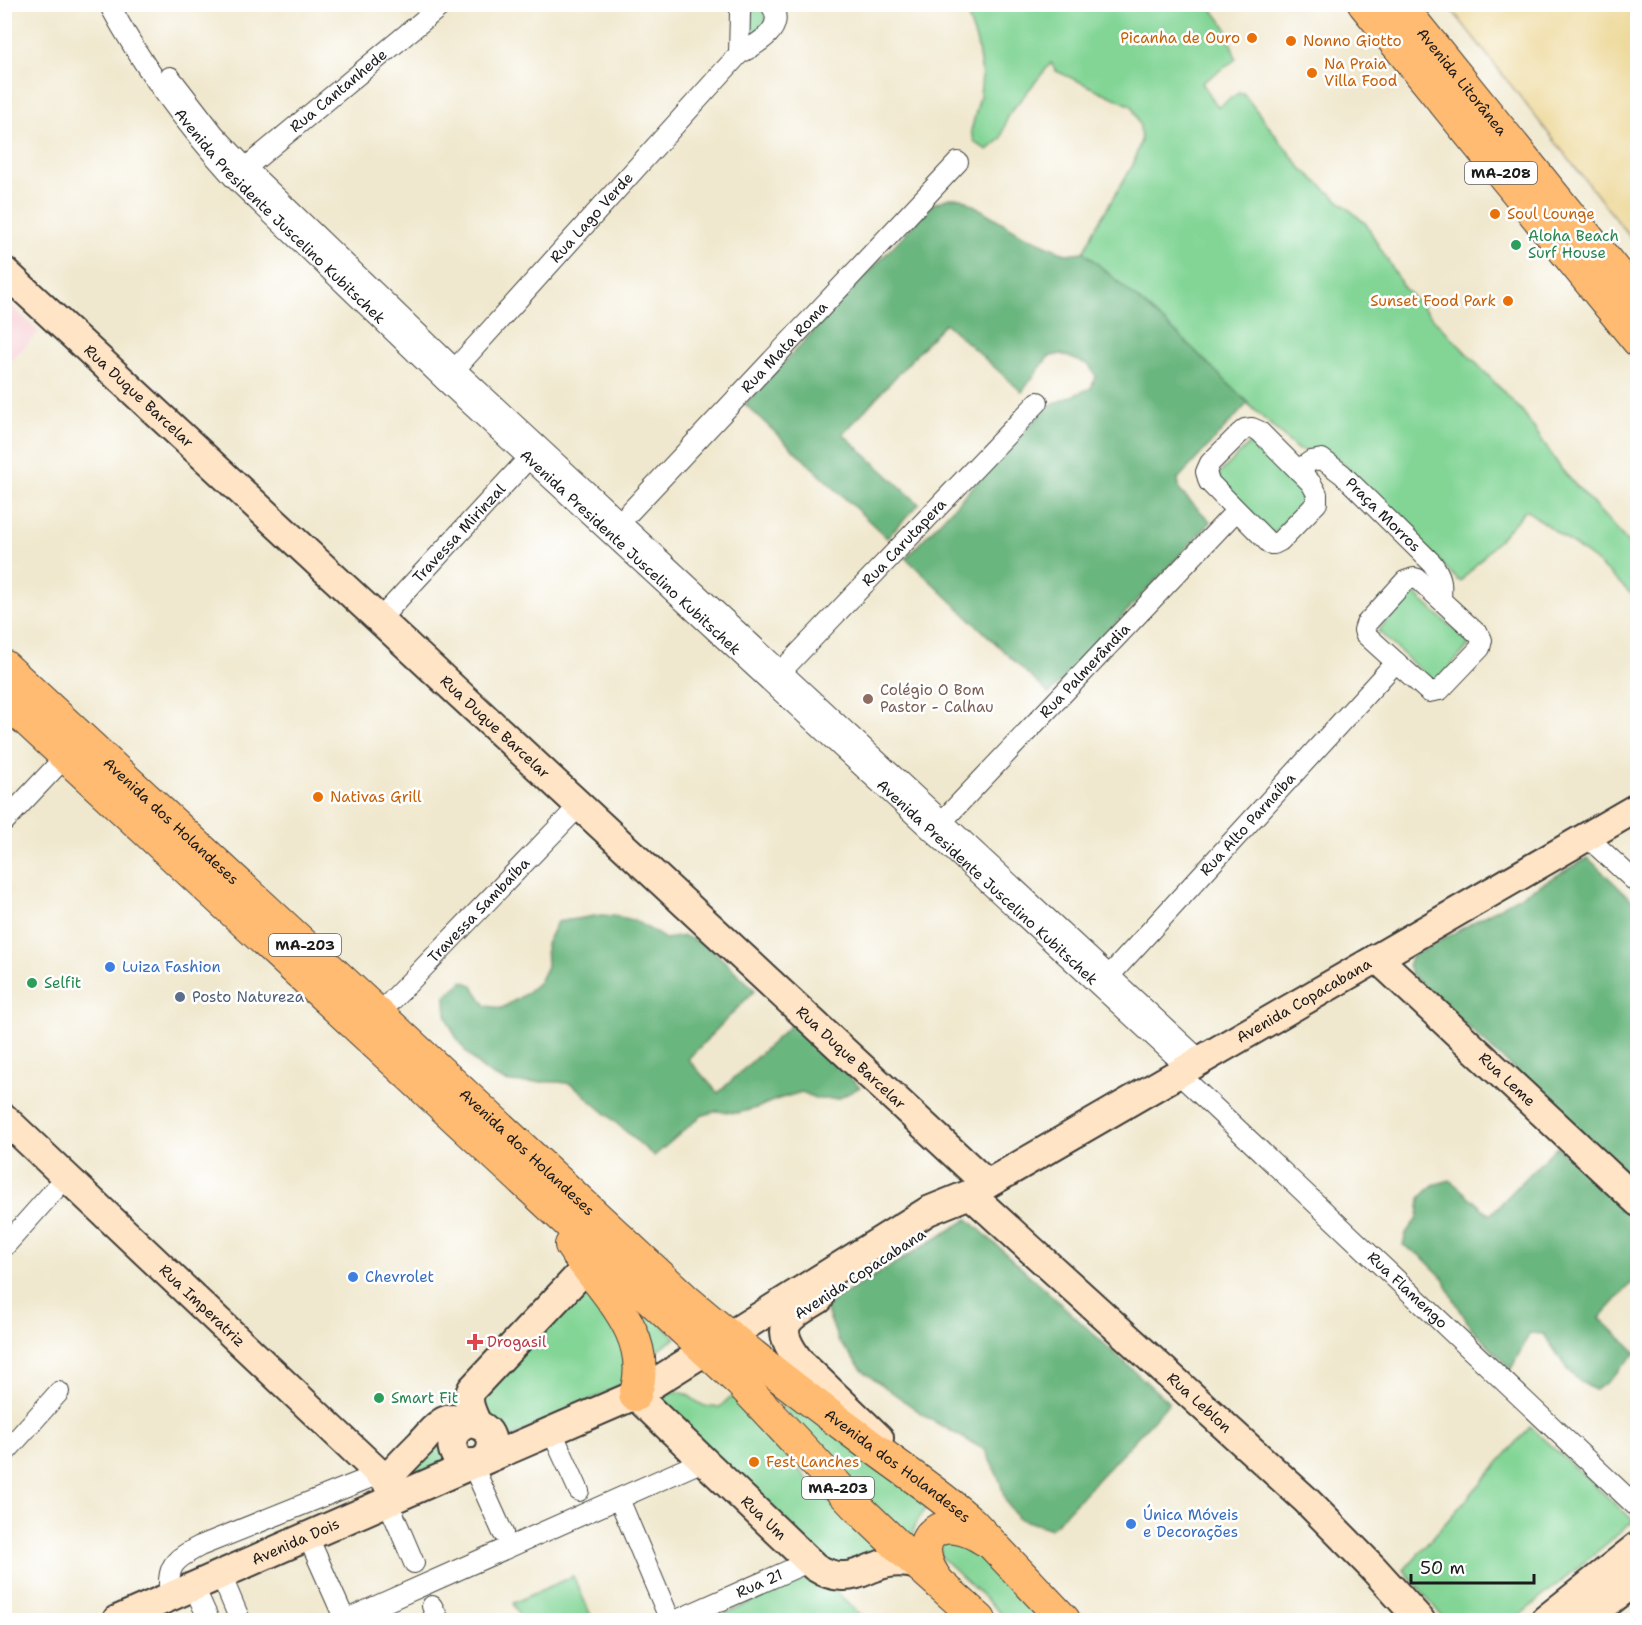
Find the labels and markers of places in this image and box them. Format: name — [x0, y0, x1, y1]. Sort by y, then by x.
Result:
place label: Picanha de Ouro — [1120, 28, 1240, 48]
marker: Picanha de Ouro — [1245, 31, 1259, 45]
place label: Nonno Giotto — [1303, 31, 1402, 51]
marker: Nonno Giotto — [1284, 34, 1298, 48]
place label: Na Praia Villa Food — [1324, 54, 1398, 91]
marker: Na Praia Villa Food — [1305, 66, 1319, 80]
place label: Soul Lounge — [1507, 204, 1595, 224]
marker: Soul Lounge — [1488, 207, 1502, 221]
place label: Aloha Beach Surf House — [1528, 226, 1619, 263]
marker: Aloha Beach Surf House — [1509, 238, 1523, 252]
place label: Sunset Food Park — [1370, 291, 1496, 311]
marker: Sunset Food Park — [1501, 294, 1515, 308]
place label: Colégio O Bom Pastor - Calhau — [880, 680, 994, 717]
marker: Colégio O Bom Pastor - Calhau — [861, 692, 875, 706]
place label: Nativas Grill — [330, 787, 422, 807]
marker: Nativas Grill — [311, 790, 325, 804]
place label: Luiza Fashion — [122, 957, 221, 977]
marker: Luiza Fashion — [103, 960, 117, 974]
place label: Selfit — [44, 973, 81, 993]
marker: Selfit — [25, 976, 39, 990]
place label: Posto Natureza — [192, 987, 305, 1007]
marker: Posto Natureza — [173, 990, 187, 1004]
place label: Chevrolet — [365, 1267, 434, 1287]
marker: Chevrolet — [346, 1270, 360, 1284]
place label: Drogasil — [487, 1332, 547, 1352]
marker: Drogasil — [468, 1335, 482, 1349]
place label: Smart Fit — [391, 1388, 458, 1408]
marker: Smart Fit — [372, 1391, 386, 1405]
place label: Fest Lanches — [766, 1452, 859, 1472]
marker: Fest Lanches — [747, 1455, 761, 1469]
place label: Única Móveis e Decorações — [1143, 1504, 1238, 1542]
marker: Única Móveis e Decorações — [1124, 1517, 1138, 1531]

